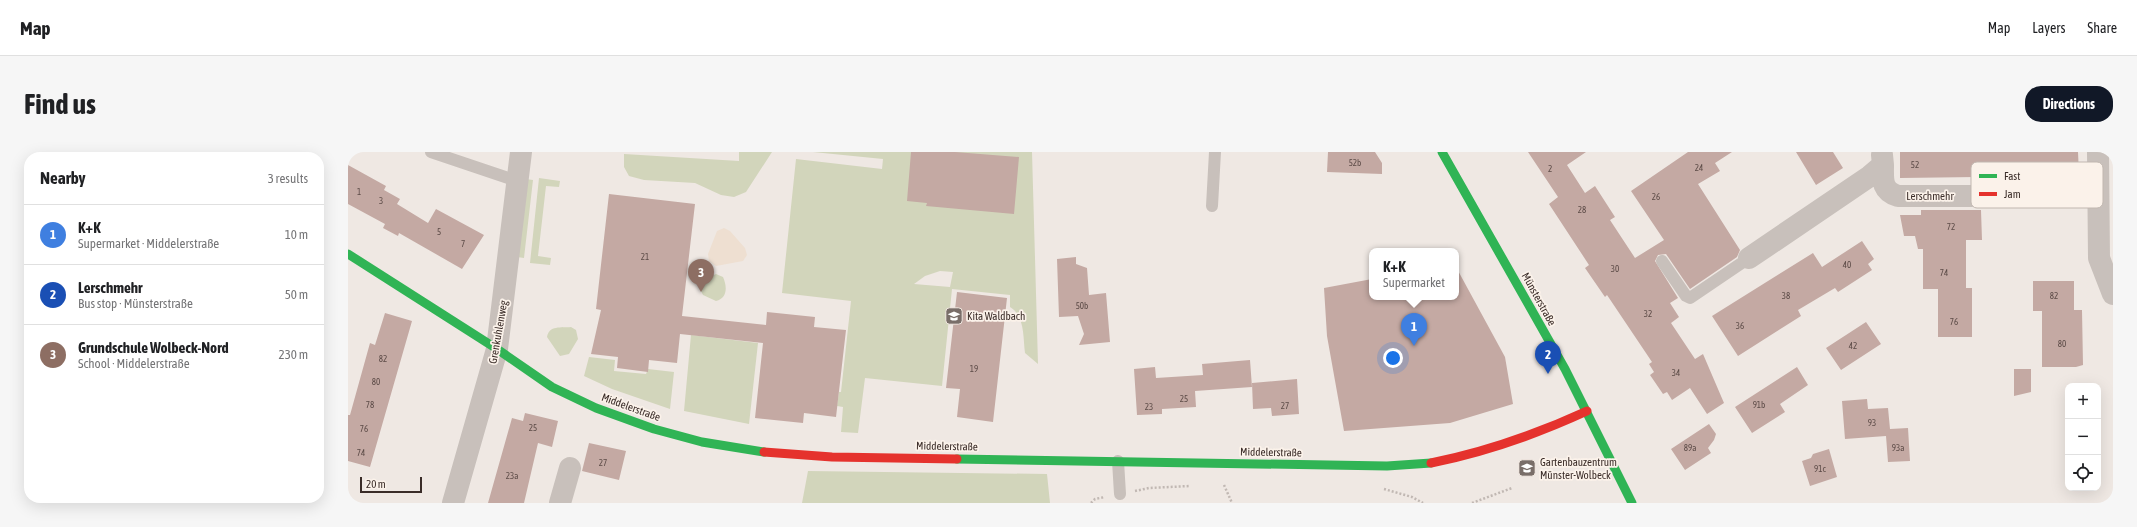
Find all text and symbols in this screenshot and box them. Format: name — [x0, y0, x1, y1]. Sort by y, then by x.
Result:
text: Map — [20, 17, 51, 39]
text: Map — [1988, 20, 2010, 36]
text: Layers — [2032, 20, 2065, 36]
text: Share — [2087, 20, 2117, 36]
button: Directions — [2025, 86, 2113, 122]
text: Find us — [24, 88, 96, 120]
house number: 52b — [1349, 158, 1361, 168]
house number: 52 — [1911, 160, 1919, 170]
legend — [1971, 162, 2103, 208]
house number: 24 — [1695, 163, 1703, 173]
house number: 2 — [1548, 164, 1552, 174]
text: Nearby — [40, 168, 86, 188]
text: Fast — [2004, 170, 2020, 182]
text: 3 results — [268, 171, 308, 186]
house number: 1 — [357, 187, 361, 197]
text: Jam — [2004, 188, 2021, 200]
street label: Lerschmehr — [1906, 190, 1954, 202]
house number: 26 — [1652, 192, 1660, 202]
house number: 3 — [379, 196, 383, 206]
house number: 28 — [1578, 205, 1586, 215]
text: K+K — [78, 219, 101, 236]
house number: 72 — [1947, 222, 1955, 232]
text: 1 — [50, 227, 56, 242]
text: 10 m — [285, 227, 308, 242]
house number: 5 — [437, 227, 441, 237]
text: Supermarket · Middelerstraße — [78, 236, 219, 251]
house number: 7 — [461, 239, 465, 249]
popup — [1369, 248, 1459, 300]
house number: 21 — [641, 252, 649, 262]
text: K+K — [1383, 258, 1406, 275]
pin: 3 — [688, 259, 714, 292]
house number: 40 — [1843, 260, 1851, 270]
house number: 30 — [1611, 264, 1619, 274]
house number: 74 — [1940, 268, 1948, 278]
street label: Münsterstraße — [1520, 270, 1558, 328]
text: Supermarket — [1383, 275, 1445, 290]
text: Lerschmehr — [78, 279, 142, 296]
text: 2 — [50, 287, 56, 302]
text: 50 m — [285, 287, 308, 302]
house number: 38 — [1782, 291, 1790, 301]
house number: 82 — [2050, 291, 2058, 301]
text: Bus stop · Münsterstraße — [78, 296, 193, 311]
street label: Grenkuhlenweg — [487, 299, 510, 365]
house number: 50b — [1076, 301, 1088, 311]
school or university icon: Kita Waldbach — [944, 306, 964, 326]
house number: 32 — [1644, 309, 1652, 319]
place label: Kita Waldbach — [967, 310, 1025, 322]
pin: 1 — [1401, 313, 1427, 346]
house number: 76 — [1950, 317, 1958, 327]
house number: 36 — [1736, 321, 1744, 331]
text: Grundschule Wolbeck-Nord — [78, 339, 229, 356]
house number: 80 — [2058, 339, 2066, 349]
pin: 2 — [1535, 341, 1561, 374]
house number: 42 — [1849, 341, 1857, 351]
text: 3 — [50, 347, 56, 362]
text: 230 m — [279, 347, 308, 362]
your location — [1383, 348, 1403, 368]
house number: 82 — [379, 354, 387, 364]
text: School · Middelerstraße — [78, 356, 190, 371]
house number: 19 — [970, 364, 978, 374]
house number: 34 — [1672, 368, 1680, 378]
house number: 80 — [372, 377, 380, 387]
map controls — [2065, 383, 2101, 491]
button: + — [2065, 383, 2101, 419]
street label: Middelerstraße — [600, 391, 662, 423]
house number: 25 — [1180, 394, 1188, 404]
house number: 78 — [366, 400, 374, 410]
house number: 91b — [1753, 400, 1765, 410]
house number: 27 — [1281, 401, 1289, 411]
house number: 23 — [1145, 402, 1153, 412]
house number: 93 — [1868, 418, 1876, 428]
button: − — [2065, 419, 2101, 455]
house number: 25 — [529, 423, 537, 433]
house number: 76 — [360, 424, 368, 434]
street label: Middelerstraße — [916, 439, 978, 453]
house number: 89a — [1684, 443, 1696, 453]
house number: 93a — [1892, 443, 1904, 453]
street label: Middelerstraße — [1240, 445, 1302, 459]
house number: 74 — [357, 448, 365, 458]
button: locate — [2065, 455, 2101, 491]
place label: Gartenbauzentrum Münster-Wolbeck — [1540, 456, 1617, 481]
house number: 27 — [599, 458, 607, 468]
school or university icon: Gartenbauzentrum Münster-Wolbeck — [1517, 458, 1537, 478]
house number: 91c — [1814, 464, 1827, 474]
house number: 23a — [506, 471, 518, 481]
scale bar — [360, 475, 422, 494]
text: 20 m — [366, 478, 386, 490]

